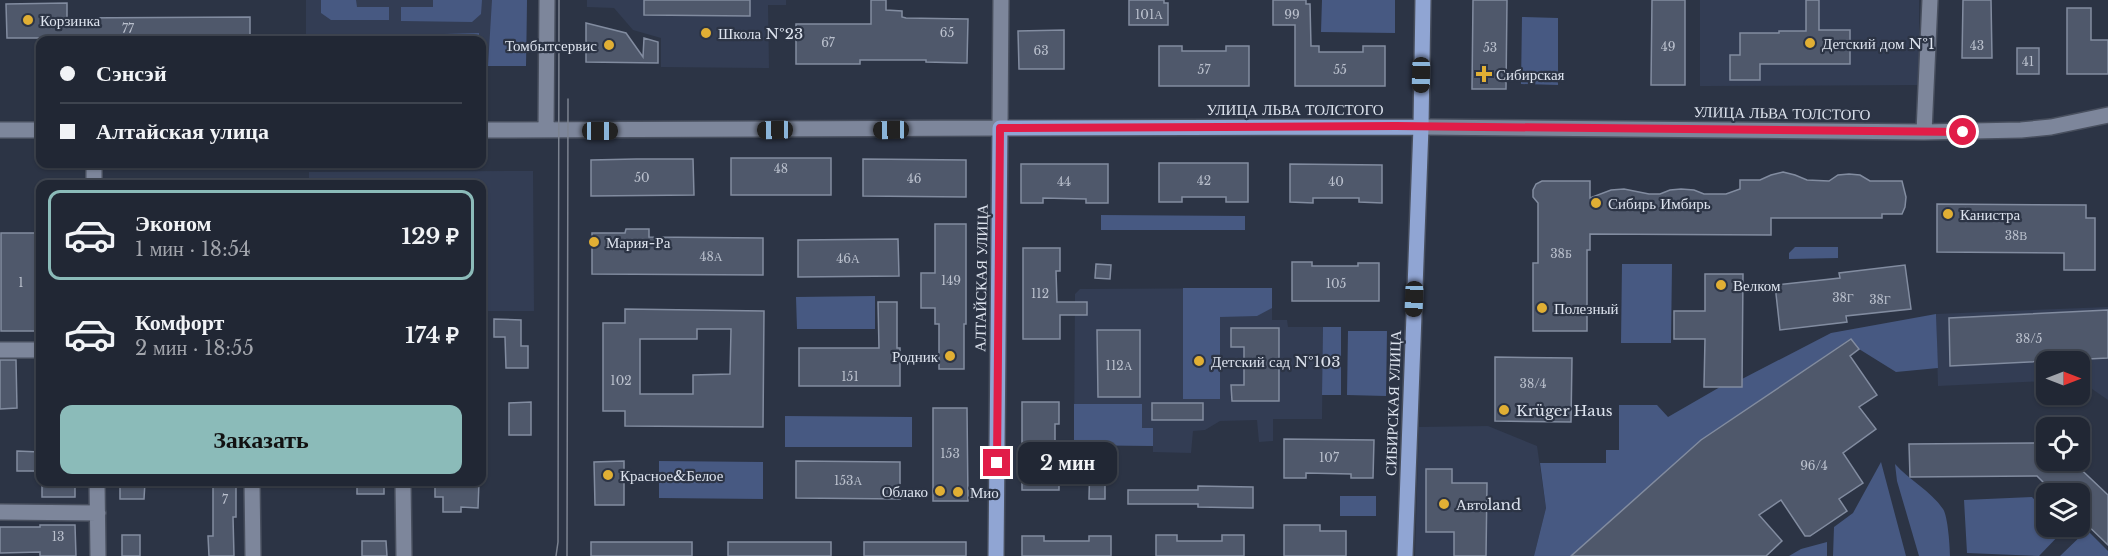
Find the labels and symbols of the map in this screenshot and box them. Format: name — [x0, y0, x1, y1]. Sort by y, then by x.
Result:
house number: 101А — [1135, 7, 1163, 22]
house number: 99 — [1284, 7, 1300, 22]
place label: Корзинка — [40, 11, 100, 30]
marker: Корзинка — [21, 13, 35, 27]
house number: 77 — [122, 21, 135, 36]
place label: Школа №23 — [718, 24, 803, 43]
house number: 65 — [940, 25, 954, 40]
marker: Школа №23 — [699, 26, 713, 40]
place label: Детский дом №1 — [1822, 34, 1935, 53]
house number: 67 — [821, 35, 836, 50]
place label: Томбытсервис — [505, 36, 597, 55]
marker: Детский дом №1 — [1803, 36, 1817, 50]
marker: Томбытсервис — [602, 38, 616, 52]
house number: 43 — [1970, 38, 1984, 53]
house number: 49 — [1661, 39, 1675, 54]
house number: 53 — [1483, 40, 1497, 55]
house number: 63 — [1033, 43, 1049, 58]
house number: 41 — [2022, 54, 2034, 69]
car — [1412, 57, 1430, 93]
house number: 57 — [1198, 62, 1211, 77]
house number: 55 — [1333, 62, 1347, 77]
place label: Сибирская — [1496, 65, 1565, 84]
marker: Сибирская — [1477, 67, 1491, 81]
street label: УЛИЦА ЛЬВА ТОЛСТОГО — [1206, 100, 1384, 119]
street label: УЛИЦА ЛЬВА ТОЛСТОГО — [1693, 102, 1871, 124]
route start — [1949, 118, 1976, 145]
car — [757, 121, 793, 139]
car — [873, 121, 909, 139]
car — [582, 122, 618, 140]
house number: 48 — [774, 161, 788, 176]
house number: 50 — [634, 170, 650, 185]
house number: 46 — [907, 171, 922, 186]
house number: 42 — [1197, 173, 1211, 188]
house number: 44 — [1057, 174, 1071, 189]
house number: 40 — [1328, 174, 1344, 189]
place label: Сибирь Имбирь — [1608, 194, 1711, 213]
marker: Сибирь Имбирь — [1589, 196, 1603, 210]
street label: АЛТАЙСКАЯ УЛИЦА — [970, 204, 992, 352]
place label: Канистра — [1960, 205, 2020, 224]
marker: Канистра — [1941, 207, 1955, 221]
house number: 38В — [2005, 228, 2027, 243]
place label: Мария-Ра — [606, 233, 671, 252]
marker: Мария-Ра — [587, 235, 601, 249]
house number: 38Б — [1550, 246, 1572, 261]
house number: 48А — [700, 249, 723, 264]
house number: 46А — [836, 251, 860, 266]
house number: 149 — [941, 273, 961, 288]
house number: 1 — [18, 275, 24, 290]
house number: 105 — [1326, 276, 1347, 291]
place label: Велком — [1733, 276, 1781, 295]
marker: Велком — [1714, 278, 1728, 292]
car — [1404, 281, 1424, 317]
house number: 112 — [1031, 286, 1049, 301]
house number: 38Г — [1832, 290, 1854, 305]
house number: 38Г — [1869, 292, 1891, 307]
place label: Полезный — [1554, 299, 1619, 318]
marker: Полезный — [1535, 301, 1549, 315]
street label: СИБИРСКАЯ УЛИЦА — [1381, 330, 1405, 476]
house number: 38/5 — [2016, 331, 2043, 346]
place label: Родник — [892, 347, 939, 366]
marker: Родник — [943, 349, 957, 363]
north arrow — [2036, 351, 2090, 405]
place label: Детский сад №103 — [1211, 352, 1340, 371]
marker: Детский сад №103 — [1192, 354, 1206, 368]
house number: 112А — [1106, 358, 1133, 373]
house number: 151 — [841, 369, 859, 384]
house number: 102 — [610, 373, 632, 388]
house number: 38/4 — [1520, 376, 1546, 391]
place label: Krüger Haus — [1516, 401, 1613, 420]
marker: Krüger Haus — [1497, 403, 1511, 417]
callout: 2 мин — [1018, 442, 1117, 484]
house number: 153 — [940, 446, 960, 461]
route end — [983, 449, 1010, 476]
house number: 107 — [1319, 450, 1340, 465]
house number: 96/4 — [1800, 458, 1828, 473]
place label: Красное&Белое — [620, 466, 724, 485]
marker: Красное&Белое — [601, 468, 615, 482]
house number: 153А — [834, 473, 862, 488]
place label: Облако — [882, 482, 928, 501]
place label: Мио — [970, 483, 999, 502]
marker: Облако — [933, 484, 947, 498]
marker: Мио — [951, 485, 965, 499]
house number: 7 — [222, 492, 229, 507]
place label: Автоland — [1456, 495, 1521, 514]
marker: Автоland — [1437, 497, 1451, 511]
house number: 13 — [52, 529, 64, 544]

